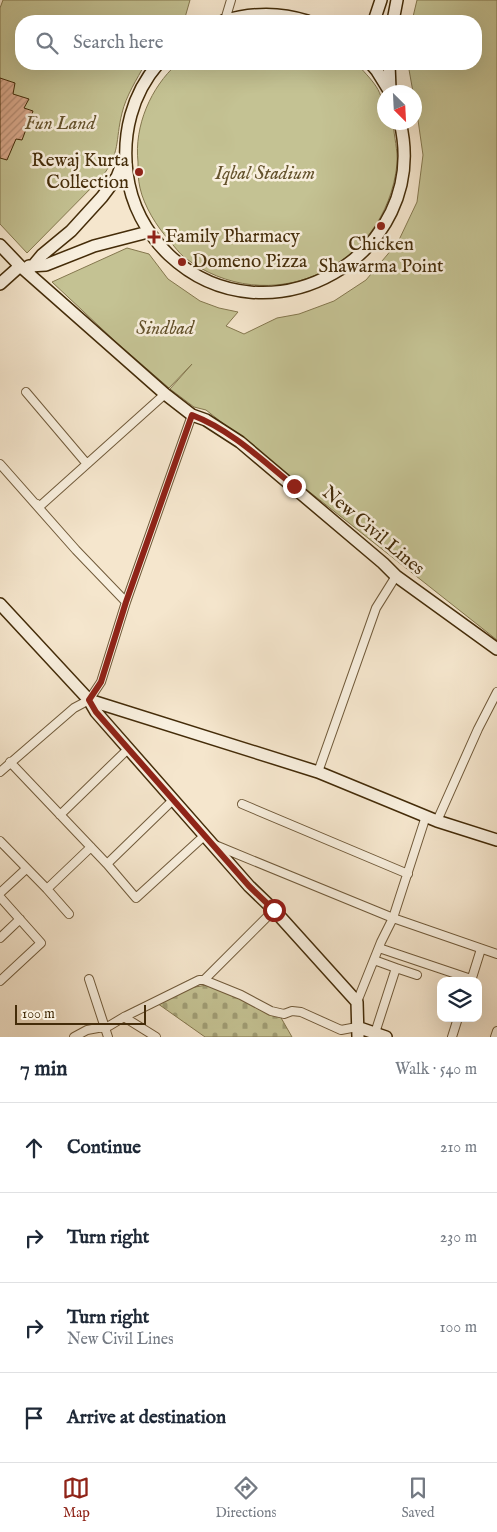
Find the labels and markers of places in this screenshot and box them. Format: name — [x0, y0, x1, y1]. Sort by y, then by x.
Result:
place label: Rewaj Kurta Collection — [31, 149, 130, 195]
marker: Rewaj Kurta Collection — [133, 166, 145, 178]
marker: Chicken Shawarma Point — [375, 220, 387, 232]
place label: Family Pharmacy — [165, 225, 301, 249]
marker: Family Pharmacy — [147, 230, 161, 244]
place label: Chicken Shawarma Point — [319, 233, 444, 279]
place label: Domeno Pizza — [192, 250, 308, 274]
marker: Domeno Pizza — [176, 256, 188, 268]

